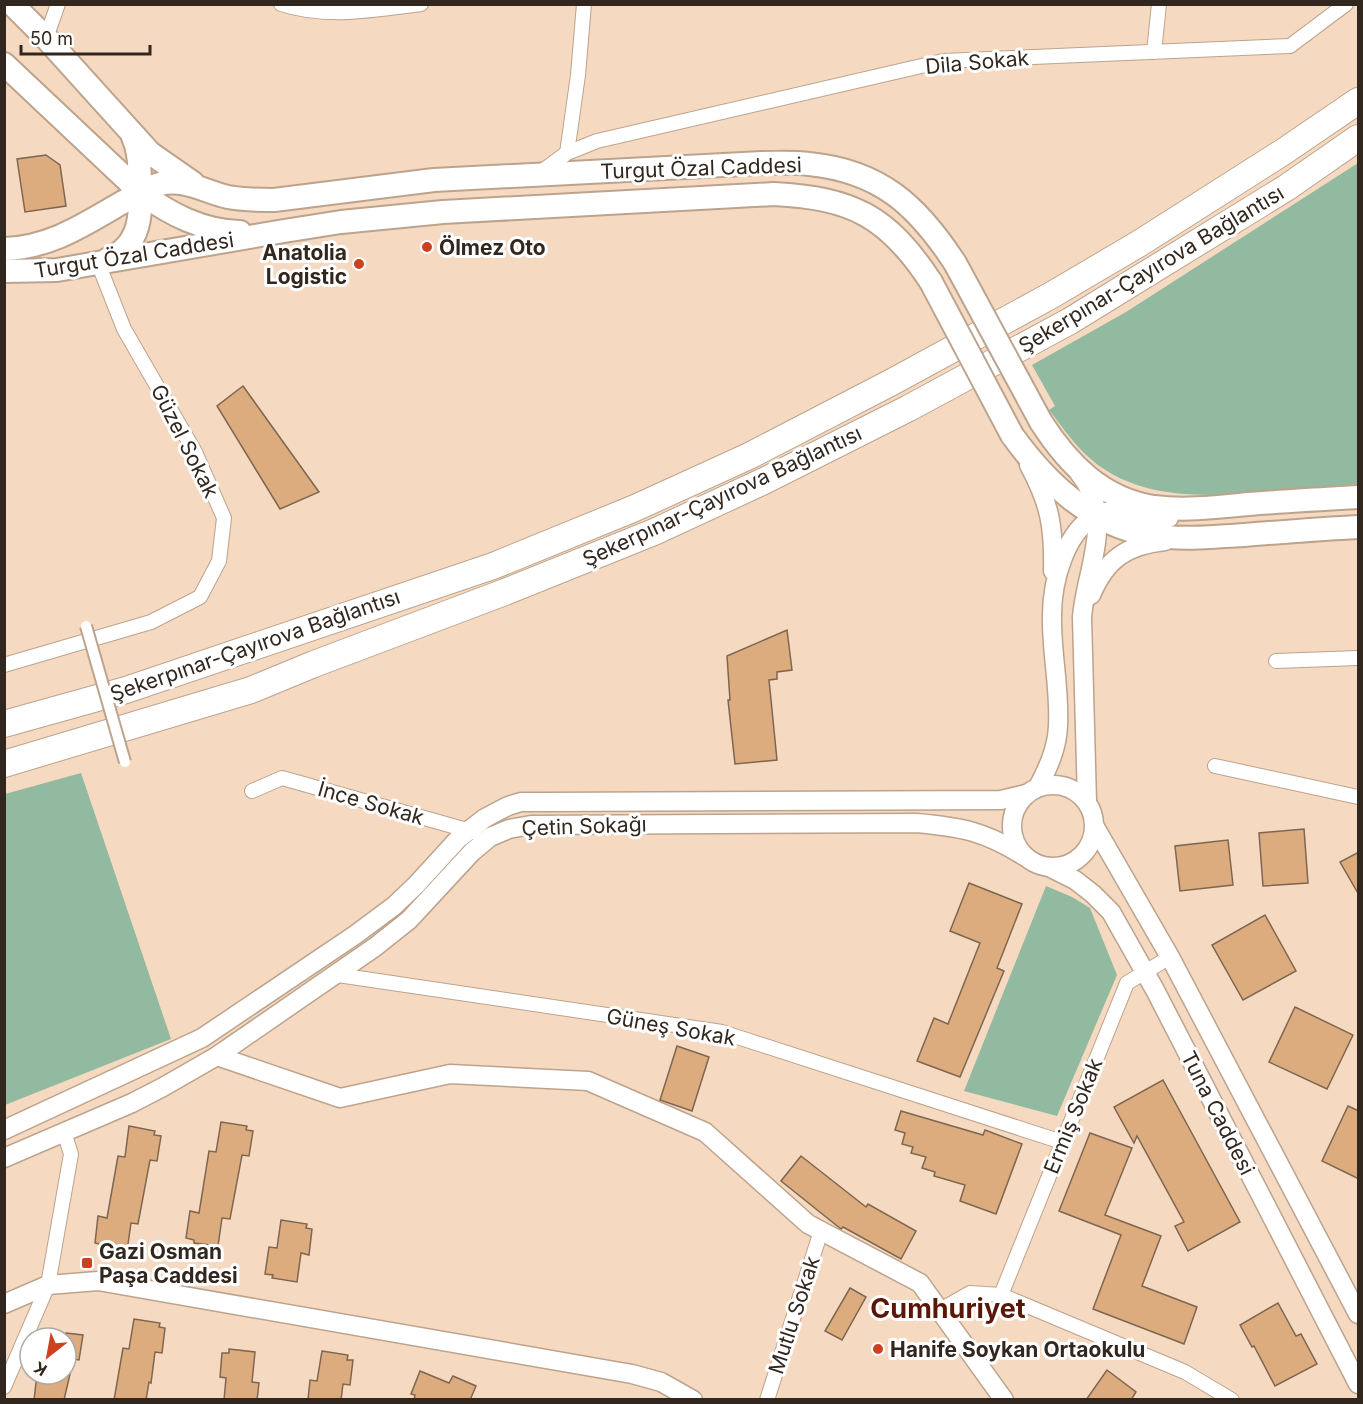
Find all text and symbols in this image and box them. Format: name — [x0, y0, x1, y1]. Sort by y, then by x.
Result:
scale bar — [21, 18, 150, 56]
text: 50 m — [30, 28, 73, 49]
street label: Dila Sokak — [924, 45, 1030, 79]
street label: Turgut Özal Caddesi — [600, 152, 802, 184]
street label: Şekerpınar-Çayırova Bağlantısı — [1014, 180, 1288, 358]
street label: Turgut Özal Caddesi — [32, 227, 236, 283]
place label: Ölmez Oto — [439, 235, 546, 260]
place label: Anatolia Logistic — [262, 240, 347, 289]
marker: Ölmez Oto — [420, 240, 434, 254]
marker: Anatolia Logistic — [352, 257, 366, 271]
street label: Güzel Sokak — [146, 380, 224, 502]
street label: Şekerpınar-Çayırova Bağlantısı — [579, 420, 865, 572]
street label: Şekerpınar-Çayırova Bağlantısı — [107, 584, 403, 706]
street label: İnce Sokak — [315, 775, 428, 830]
street label: Çetin Sokağı — [521, 811, 647, 841]
street label: Güneş Sokak — [605, 1003, 738, 1051]
street label: Tuna Caddesi — [1176, 1047, 1260, 1179]
street label: Ermiş Sokak — [1039, 1054, 1108, 1177]
place label: Gazi Osman Paşa Caddesi — [99, 1239, 238, 1288]
street label: Mutlu Sokak — [763, 1252, 825, 1377]
marker: Gazi Osman Paşa Caddesi — [80, 1256, 94, 1270]
district label: Cumhuriyet — [870, 1292, 1026, 1325]
north arrow — [18, 1326, 78, 1386]
place label: Hanife Soykan Ortaokulu — [890, 1337, 1145, 1362]
marker: Hanife Soykan Ortaokulu — [871, 1342, 885, 1356]
text: K — [30, 1357, 50, 1380]

